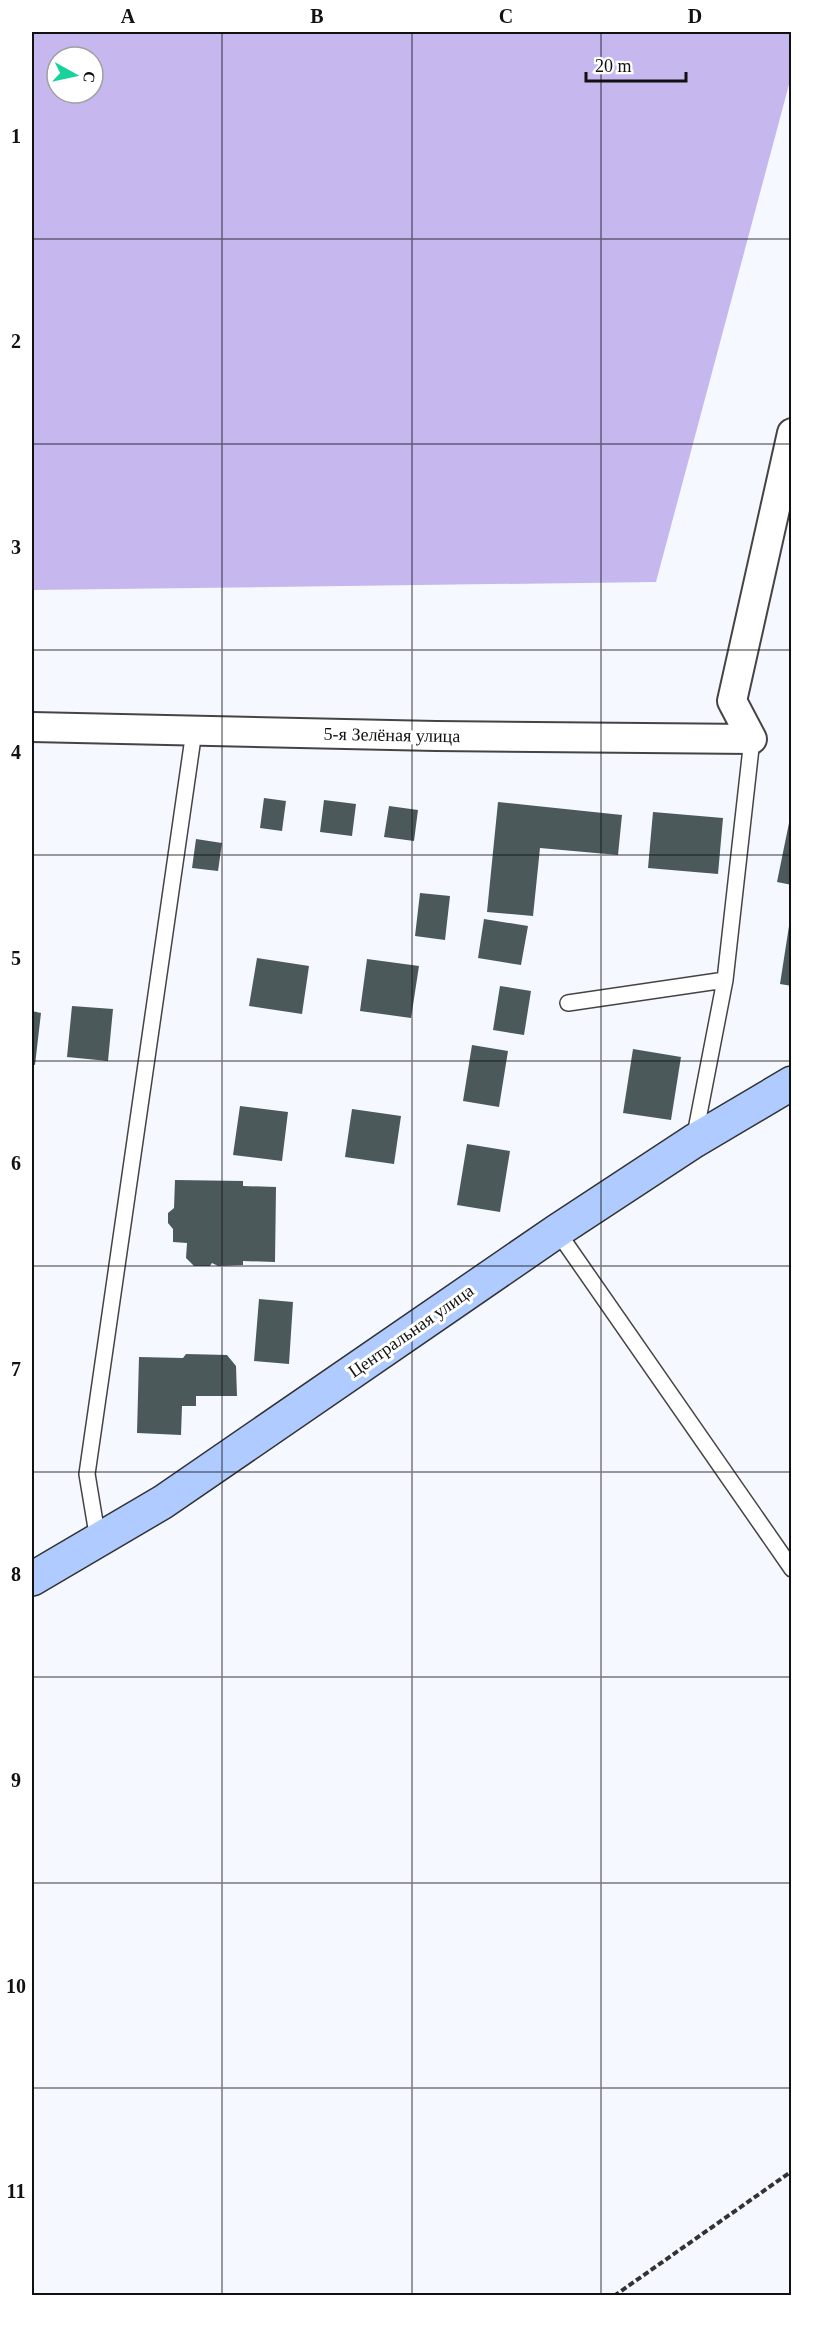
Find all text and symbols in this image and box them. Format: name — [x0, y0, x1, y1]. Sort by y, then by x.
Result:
text: A — [121, 5, 136, 27]
text: B — [310, 5, 324, 27]
text: C — [499, 5, 513, 27]
text: D — [688, 5, 702, 27]
north arrow — [45, 45, 105, 105]
scale bar — [586, 45, 686, 83]
text: 20 m — [595, 56, 632, 76]
text: С — [80, 70, 99, 84]
text: 1 — [11, 125, 21, 147]
text: 2 — [11, 330, 21, 352]
text: 3 — [11, 536, 21, 558]
street label: 5-я Зелёная улица — [324, 724, 460, 746]
text: 4 — [11, 741, 21, 763]
text: 5 — [11, 947, 21, 969]
text: 6 — [11, 1152, 21, 1174]
street label: Центральная улица — [345, 1280, 477, 1382]
text: 7 — [11, 1358, 21, 1380]
text: 8 — [11, 1563, 21, 1585]
text: 9 — [11, 1769, 21, 1791]
text: 10 — [6, 1975, 26, 1997]
text: 11 — [7, 2180, 25, 2202]

